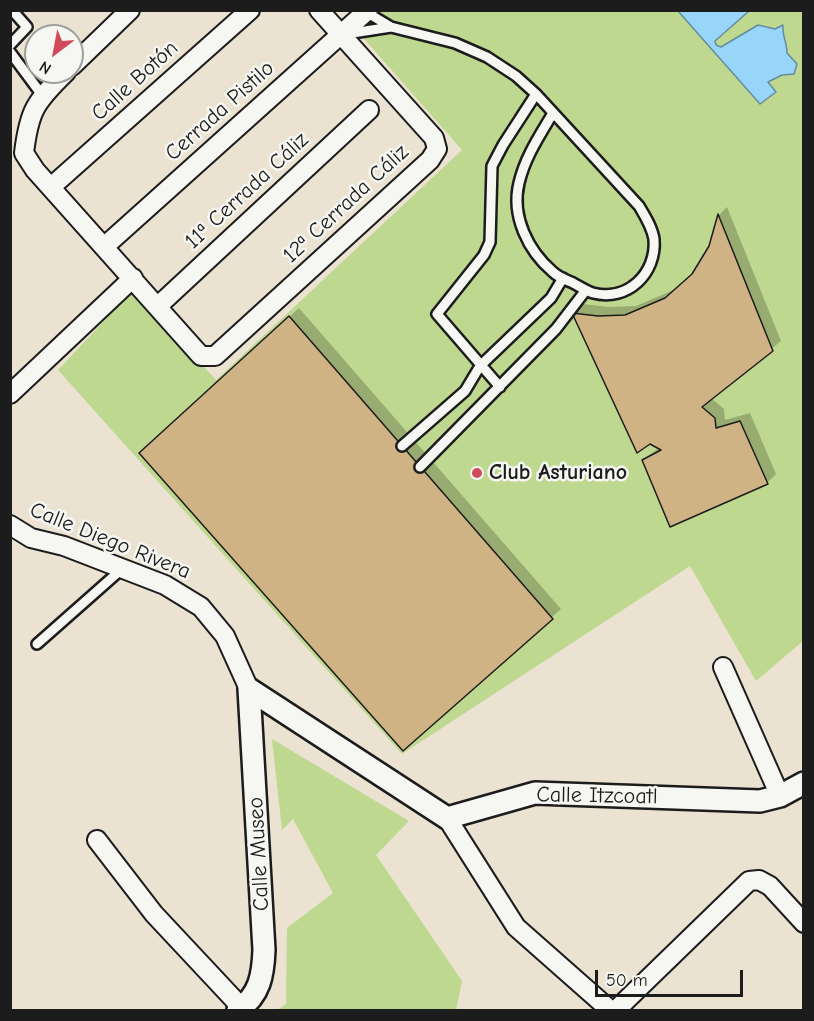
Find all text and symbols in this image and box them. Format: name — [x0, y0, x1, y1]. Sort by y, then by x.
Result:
north arrow — [24, 24, 84, 84]
street label: Calle Botón — [86, 35, 184, 127]
street label: Cerrada Pistilo — [160, 55, 280, 167]
text: N — [36, 57, 55, 78]
street label: 11ª Cerrada Cáliz — [180, 127, 314, 255]
street label: 12ª Cerrada Cáliz — [278, 139, 414, 269]
place label: Club Asturiano — [489, 460, 627, 486]
marker: Club Asturiano — [470, 466, 484, 480]
street label: Calle Diego Rivera — [26, 497, 194, 585]
street label: Calle Itzcoatl — [536, 782, 658, 810]
street label: Calle Museo — [243, 796, 275, 912]
scale bar — [598, 958, 746, 996]
text: 50 m — [606, 970, 648, 991]

